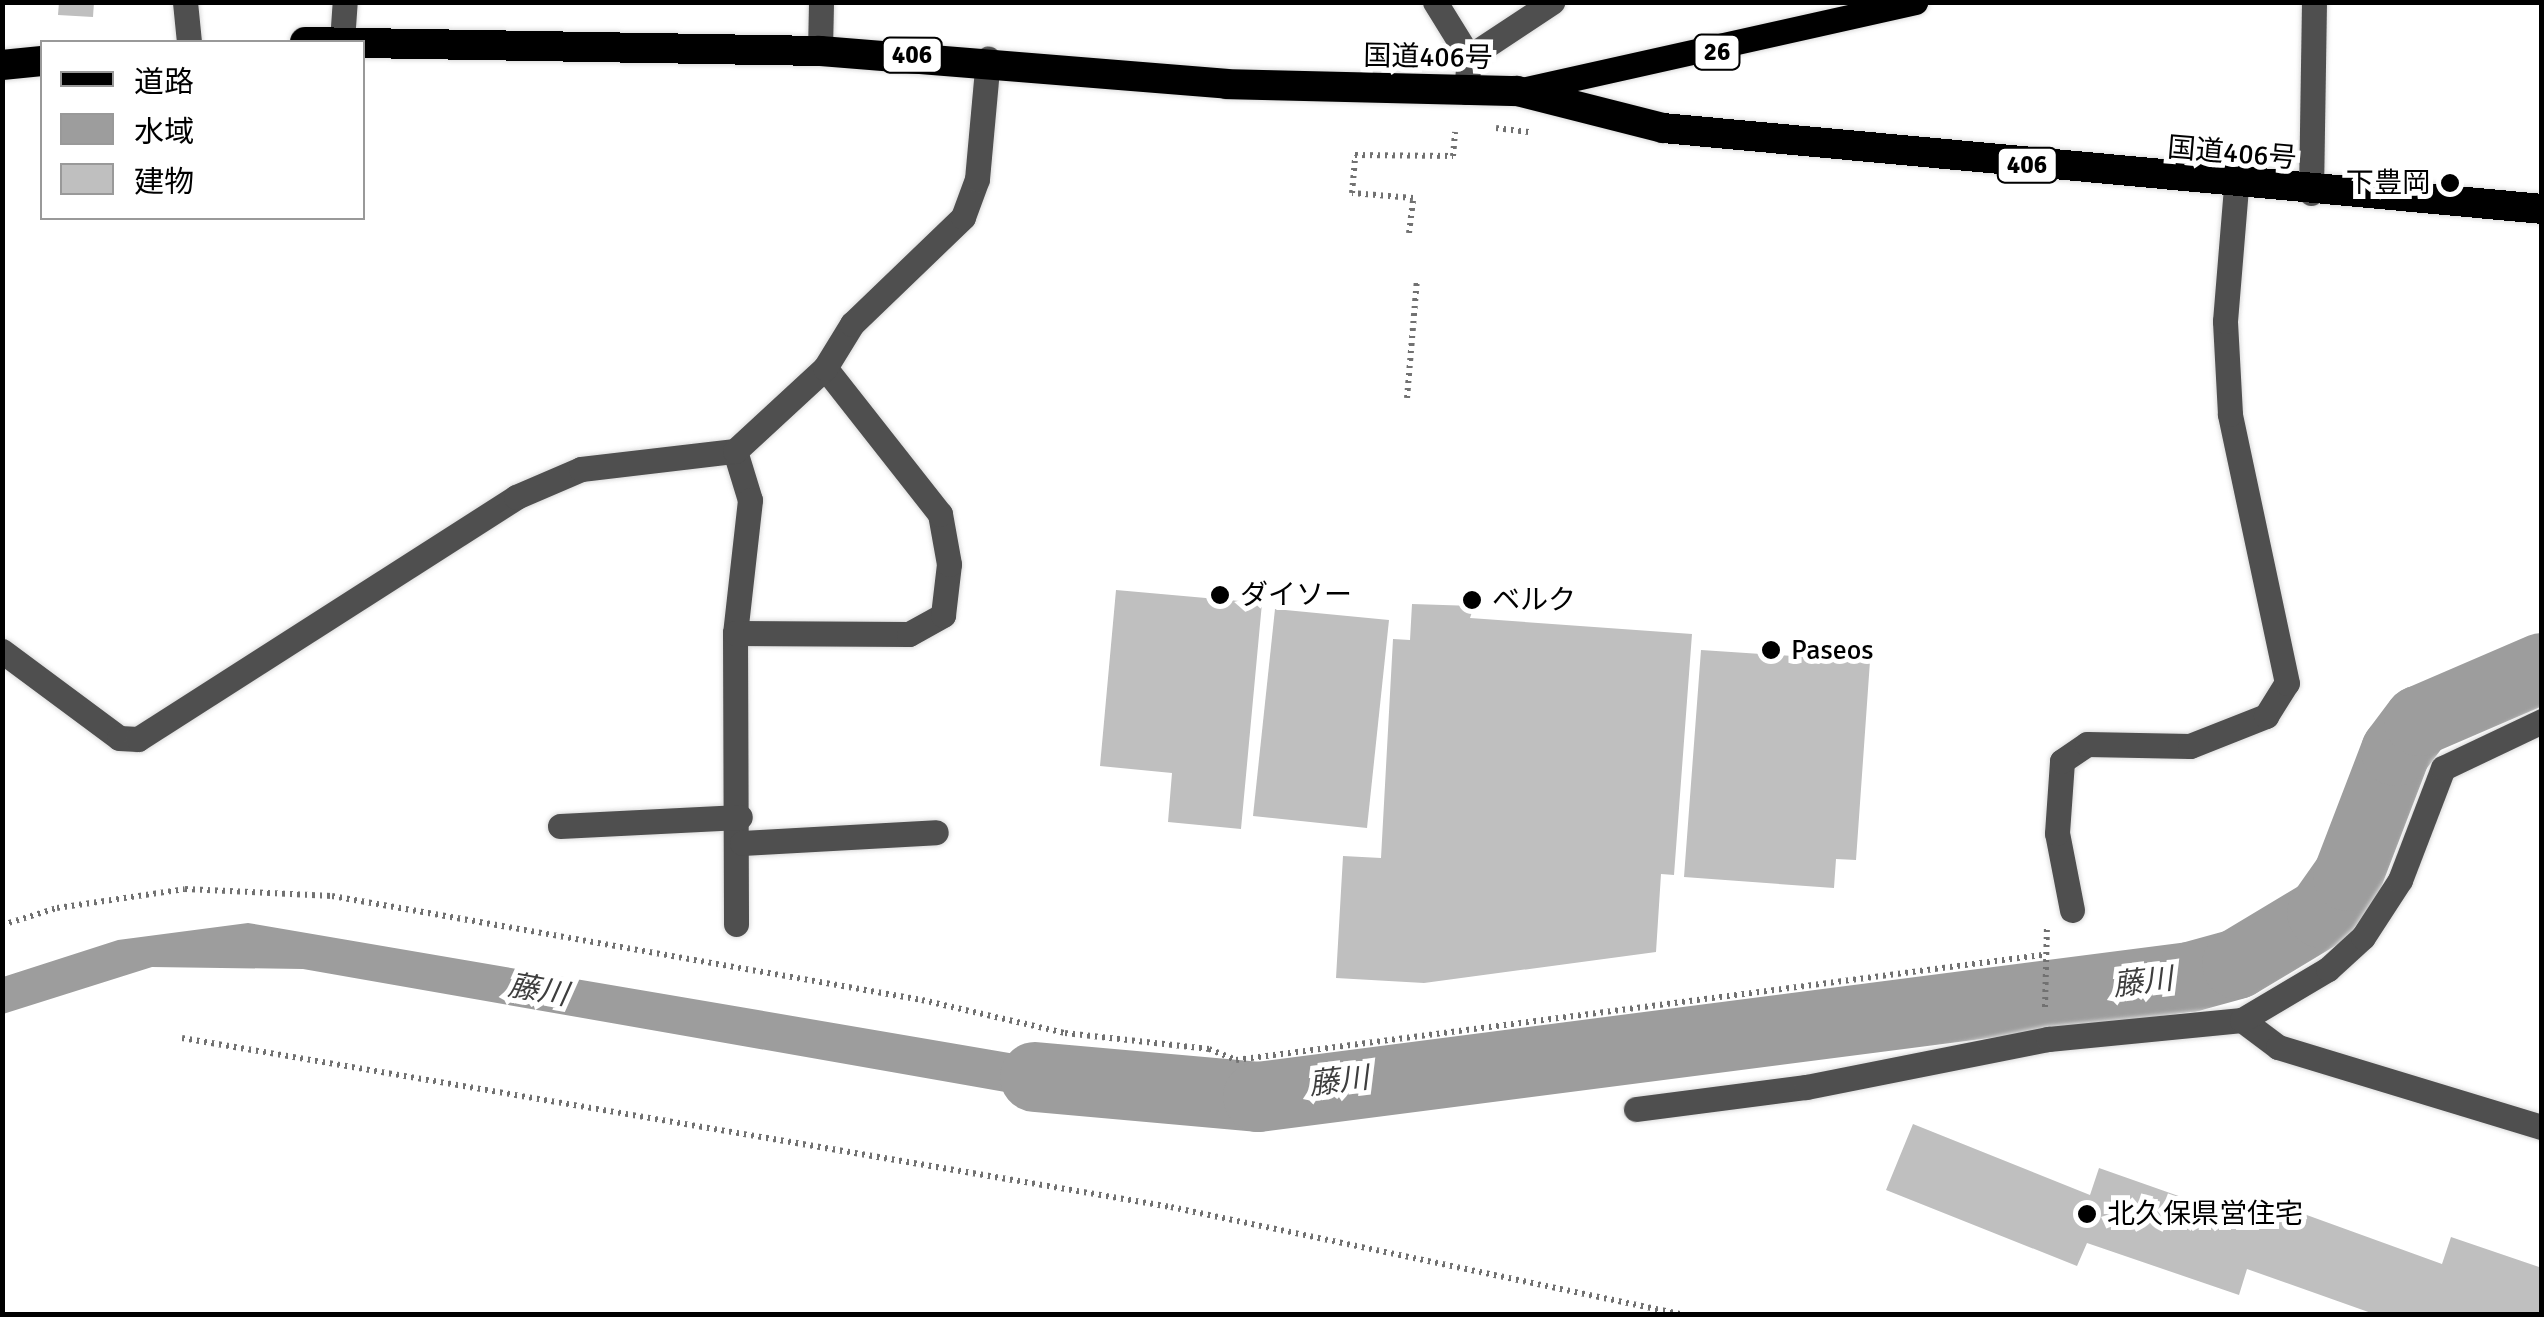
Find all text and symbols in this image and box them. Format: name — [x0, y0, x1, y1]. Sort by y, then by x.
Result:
road number: 26 — [1692, 32, 1742, 72]
road number: 406 — [880, 35, 944, 75]
street label: 国道406号 — [1363, 39, 1493, 75]
legend — [40, 40, 365, 220]
text: 道路 — [134, 64, 194, 101]
text: 水域 — [134, 114, 194, 151]
street label: 国道406号 — [2166, 131, 2298, 175]
road number: 406 — [1994, 145, 2060, 185]
text: 建物 — [134, 164, 194, 201]
place label: 下豊岡 — [2346, 166, 2430, 200]
marker: 下豊岡 — [2439, 172, 2461, 194]
place label: ダイソー — [1240, 578, 1352, 612]
place label: ベルク — [1492, 583, 1576, 617]
marker: ダイソー — [1209, 584, 1231, 606]
marker: ベルク — [1461, 589, 1483, 611]
place label: Paseos — [1791, 633, 1874, 667]
marker: Paseos — [1760, 639, 1782, 661]
water label: 藤川 — [2111, 961, 2175, 1005]
water label: 藤川 — [505, 968, 571, 1014]
water label: 藤川 — [1307, 1060, 1371, 1104]
place label: 北久保県営住宅 — [2107, 1197, 2303, 1231]
marker: 北久保県営住宅 — [2076, 1203, 2098, 1225]

